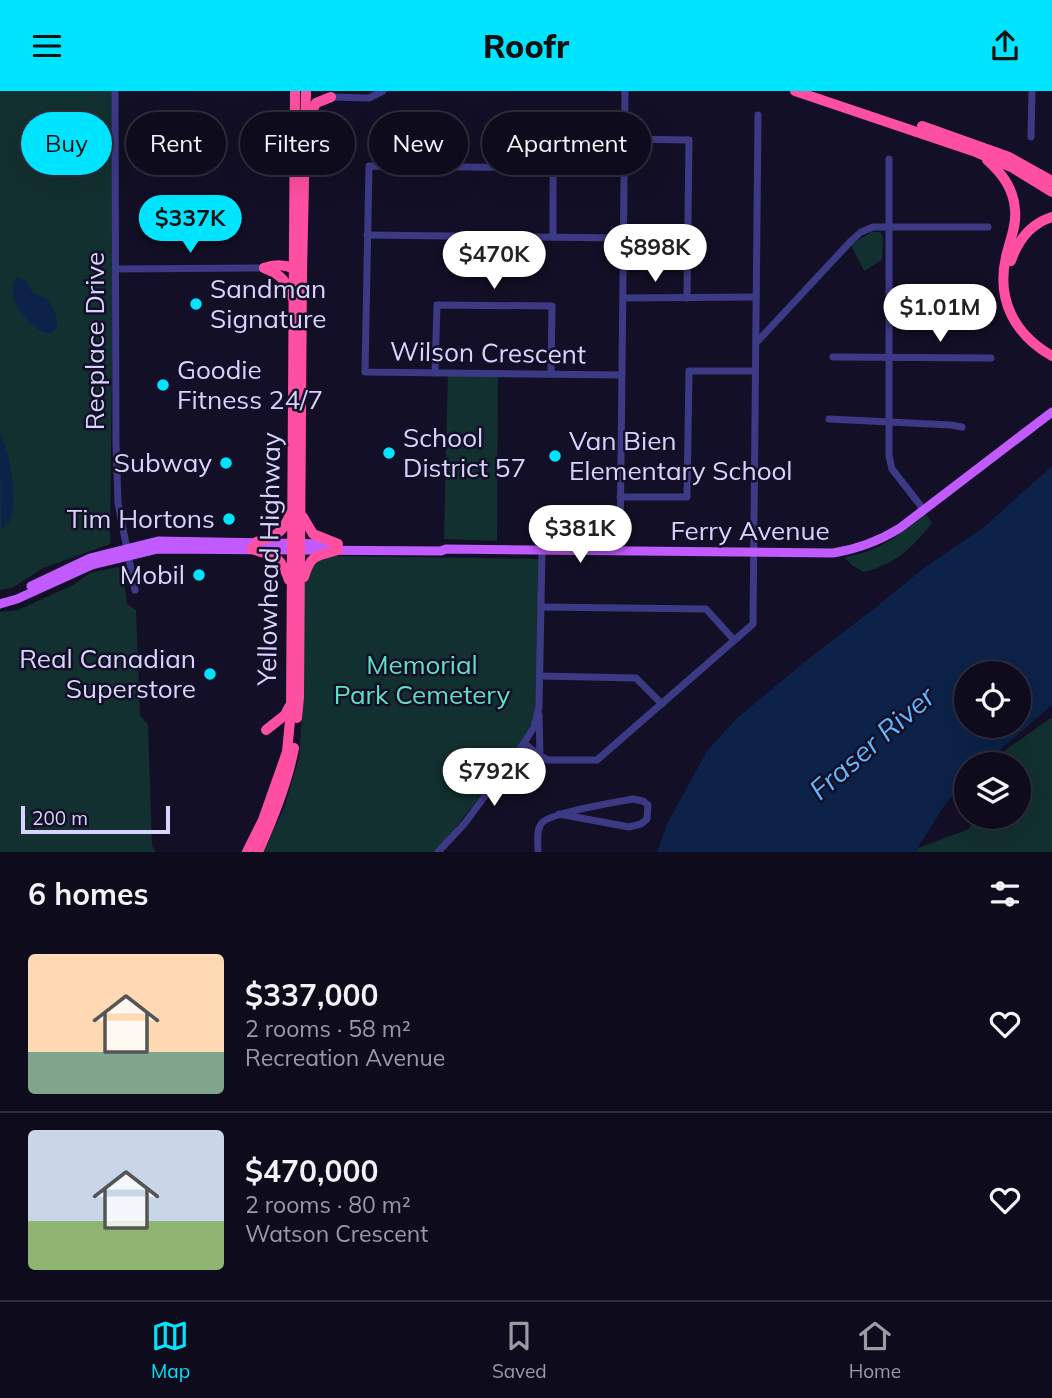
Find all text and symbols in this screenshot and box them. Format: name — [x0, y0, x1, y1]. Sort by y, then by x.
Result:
text: Roofr — [483, 26, 569, 66]
icon: menu — [28, 27, 66, 65]
icon: share — [986, 27, 1024, 65]
chip: Buy — [21, 112, 112, 175]
chip: Rent — [126, 112, 226, 175]
chip: Filters — [240, 112, 355, 175]
chip: New — [369, 112, 468, 175]
chip: Apartment — [482, 112, 651, 175]
pin: $337K — [141, 195, 239, 255]
text: $337K — [155, 203, 225, 232]
pin: $898K — [606, 225, 704, 284]
pin: $470K — [445, 231, 543, 291]
text: $898K — [620, 232, 690, 261]
text: $470K — [459, 239, 529, 268]
street label: Recplace Drive — [78, 252, 111, 430]
place label: Sandman Signature — [210, 272, 326, 335]
pin: $1.01M — [883, 285, 997, 344]
text: $1.01M — [900, 292, 980, 321]
marker: Sandman Signature — [188, 296, 204, 312]
street label: Wilson Crescent — [390, 334, 586, 371]
place label: Goodie Fitness 24/7 — [177, 353, 323, 416]
marker: Goodie Fitness 24/7 — [155, 377, 171, 393]
place label: School District 57 — [403, 421, 526, 484]
place label: Van Bien Elementary School — [569, 424, 793, 487]
street label: Yellowhead Highway — [250, 432, 287, 687]
marker: School District 57 — [381, 445, 397, 461]
place label: Subway — [114, 446, 212, 479]
marker: Van Bien Elementary School — [547, 448, 563, 464]
marker: Subway — [218, 455, 234, 471]
place label: Tim Hortons — [67, 502, 215, 535]
pin: $381K — [531, 505, 629, 565]
marker: Tim Hortons — [221, 511, 237, 527]
text: $381K — [545, 513, 615, 542]
street label: Ferry Avenue — [670, 514, 830, 547]
place label: Mobil — [120, 558, 185, 591]
marker: Mobil — [191, 567, 207, 583]
place label: Real Canadian Superstore — [19, 642, 196, 705]
park label: Memorial Park Cemetery — [334, 648, 511, 711]
map controls — [954, 661, 1031, 829]
button: locate — [954, 661, 1031, 738]
marker: Real Canadian Superstore — [202, 666, 218, 682]
water label: Fraser River — [802, 677, 943, 807]
pin: $792K — [445, 749, 543, 808]
button: layers — [954, 752, 1031, 829]
text: $792K — [459, 756, 529, 785]
scale bar — [21, 803, 170, 835]
text: 200 m — [32, 806, 88, 830]
text: 6 homes — [28, 875, 149, 913]
icon: filters — [986, 875, 1024, 913]
text: $337,000 — [245, 976, 378, 1014]
icon: home — [84, 982, 168, 1066]
icon: heart — [986, 1005, 1024, 1043]
text: 2 rooms · 58 m² — [245, 1014, 411, 1043]
text: Recreation Avenue — [245, 1043, 445, 1072]
text: $470,000 — [245, 1152, 378, 1190]
icon: home — [84, 1158, 168, 1242]
icon: heart — [986, 1181, 1024, 1219]
text: 2 rooms · 80 m² — [245, 1190, 411, 1219]
text: Watson Crescent — [245, 1219, 428, 1248]
tab: Map — [151, 1317, 190, 1383]
tab: Saved — [492, 1317, 547, 1383]
tab: Home — [849, 1317, 901, 1383]

